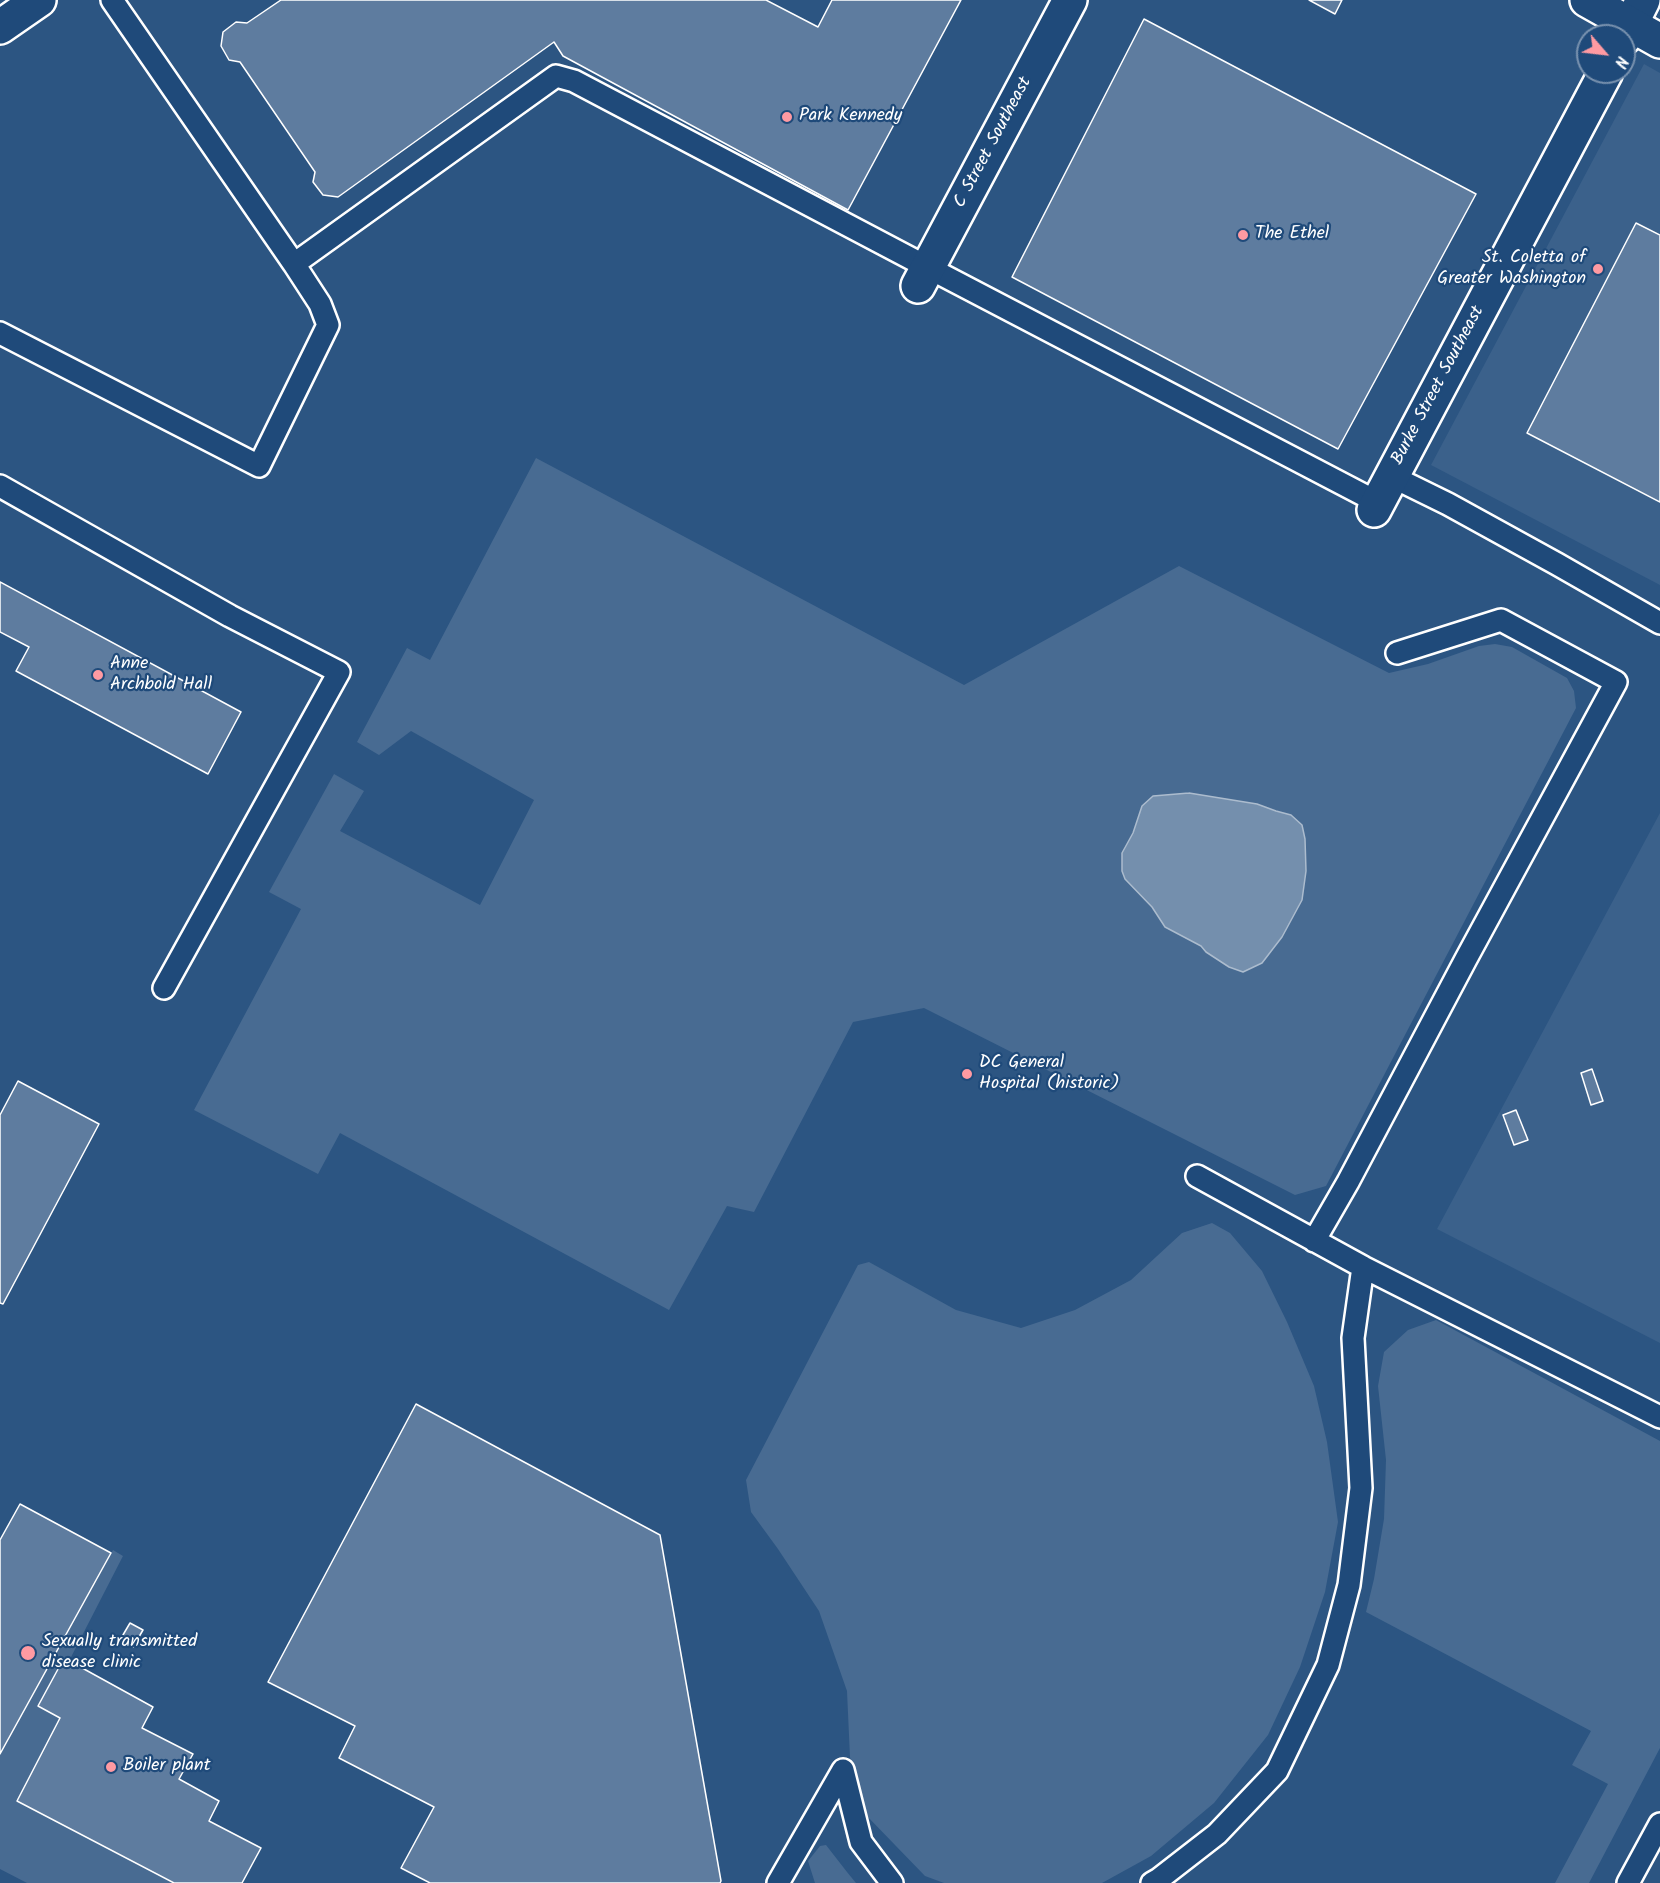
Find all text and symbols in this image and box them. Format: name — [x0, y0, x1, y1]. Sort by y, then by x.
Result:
north arrow — [1576, 24, 1636, 84]
text: N — [1607, 51, 1634, 72]
street label: C Street Southeast — [950, 74, 1038, 212]
place label: Park Kennedy — [799, 106, 902, 128]
marker: Park Kennedy — [780, 110, 794, 124]
place label: The Ethel — [1255, 224, 1329, 246]
marker: The Ethel — [1236, 228, 1250, 242]
place label: St. Coletta of Greater Washington — [1437, 248, 1586, 290]
marker: St. Coletta of Greater Washington — [1591, 262, 1605, 276]
street label: Burke Street Southeast — [1388, 303, 1490, 469]
place label: Anne Archbold Hall — [110, 654, 212, 696]
marker: Anne Archbold Hall — [91, 668, 105, 682]
place label: DC General Hospital (historic) — [979, 1053, 1120, 1096]
marker: DC General Hospital (historic) — [960, 1067, 974, 1081]
place label: Sexually transmitted disease clinic — [42, 1632, 197, 1674]
marker: Sexually transmitted disease clinic — [19, 1644, 37, 1662]
place label: Boiler plant — [123, 1756, 211, 1778]
marker: Boiler plant — [104, 1760, 118, 1774]

